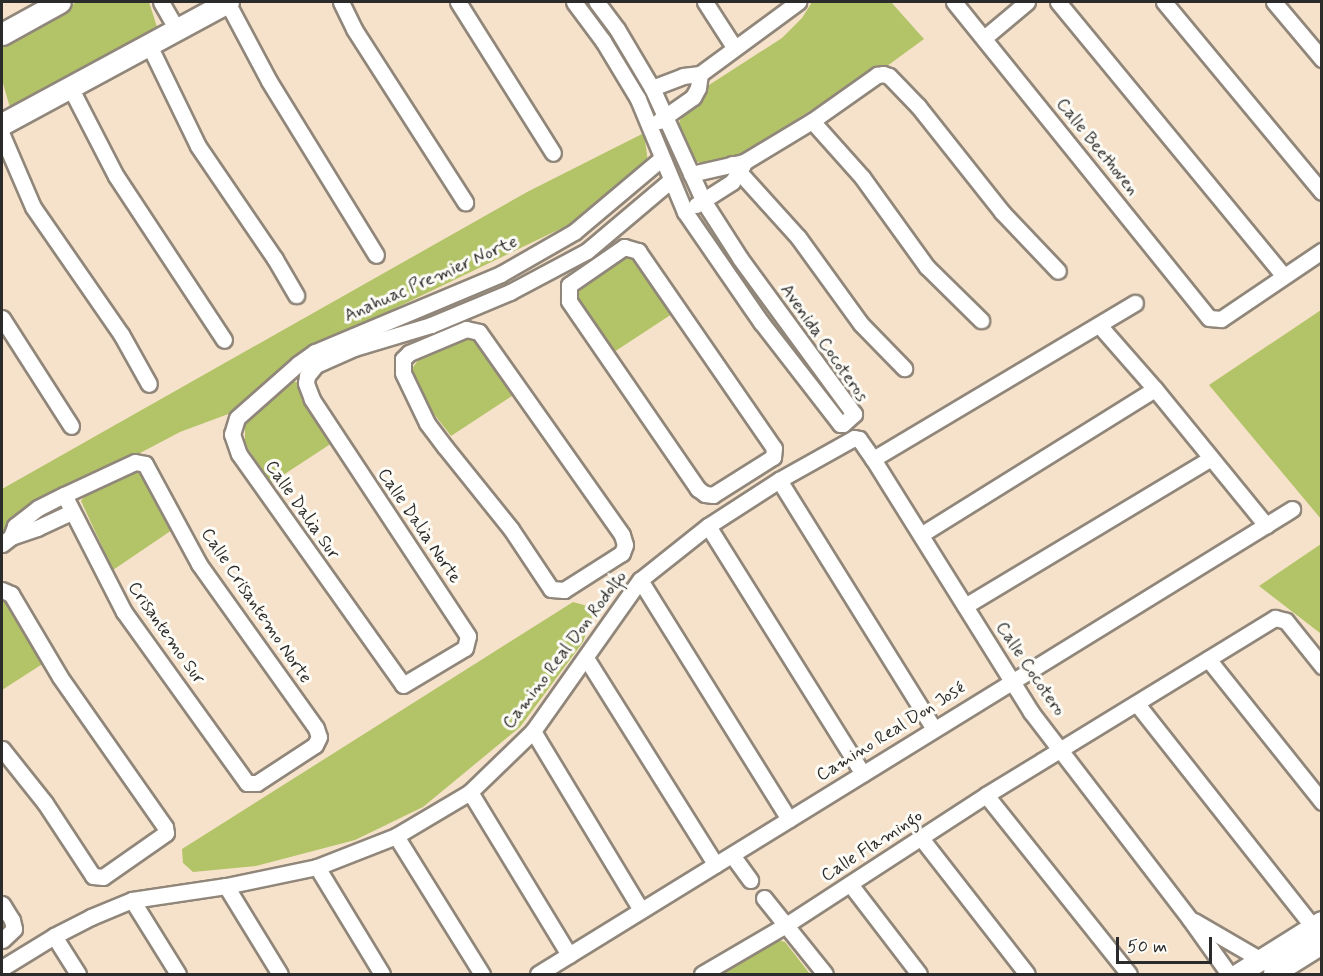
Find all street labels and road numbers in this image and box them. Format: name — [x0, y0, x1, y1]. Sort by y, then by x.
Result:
street label: Calle Beethoven — [1051, 94, 1143, 200]
street label: Anahuac Premier Norte — [342, 232, 520, 326]
street label: Avenida Cocoteros — [775, 280, 873, 406]
street label: Calle Dalia Sur — [260, 456, 344, 564]
street label: Calle Dalia Norte — [373, 465, 465, 587]
street label: Calle Crisantemo Norte — [196, 524, 316, 688]
street label: Camino Real Don Rodolfo — [498, 567, 632, 733]
street label: Crisantemo Sur — [122, 577, 210, 689]
street label: Calle Cocotero — [990, 618, 1070, 720]
street label: Camino Real Don José — [811, 677, 971, 787]
street label: Calle Flamingo — [818, 806, 926, 886]

